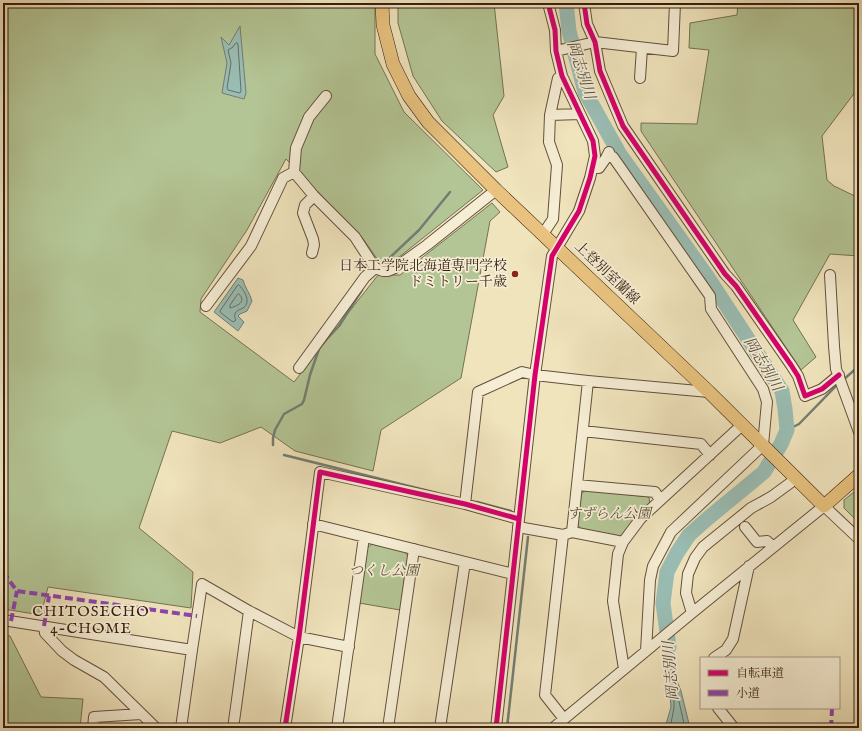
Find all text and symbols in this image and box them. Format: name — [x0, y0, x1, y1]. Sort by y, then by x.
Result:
water label: 岡志別川 — [563, 39, 600, 103]
street label: 上登別室蘭線 — [571, 237, 643, 309]
place label: 日本工学院北海道専門学校 ドミトリー千歳 — [339, 257, 507, 291]
marker: 日本工学院北海道専門学校 ドミトリー千歳 — [510, 269, 520, 279]
water label: 岡志別川 — [739, 333, 788, 396]
park label: すずらん公園 — [567, 505, 653, 523]
park label: つくし公園 — [349, 562, 421, 580]
district label: CHITOSECHO 4-CHOME — [32, 602, 150, 638]
water label: 岡志別川 — [659, 638, 683, 702]
legend — [700, 657, 840, 709]
text: 自転車道 — [736, 666, 784, 681]
text: 小道 — [736, 686, 760, 701]

